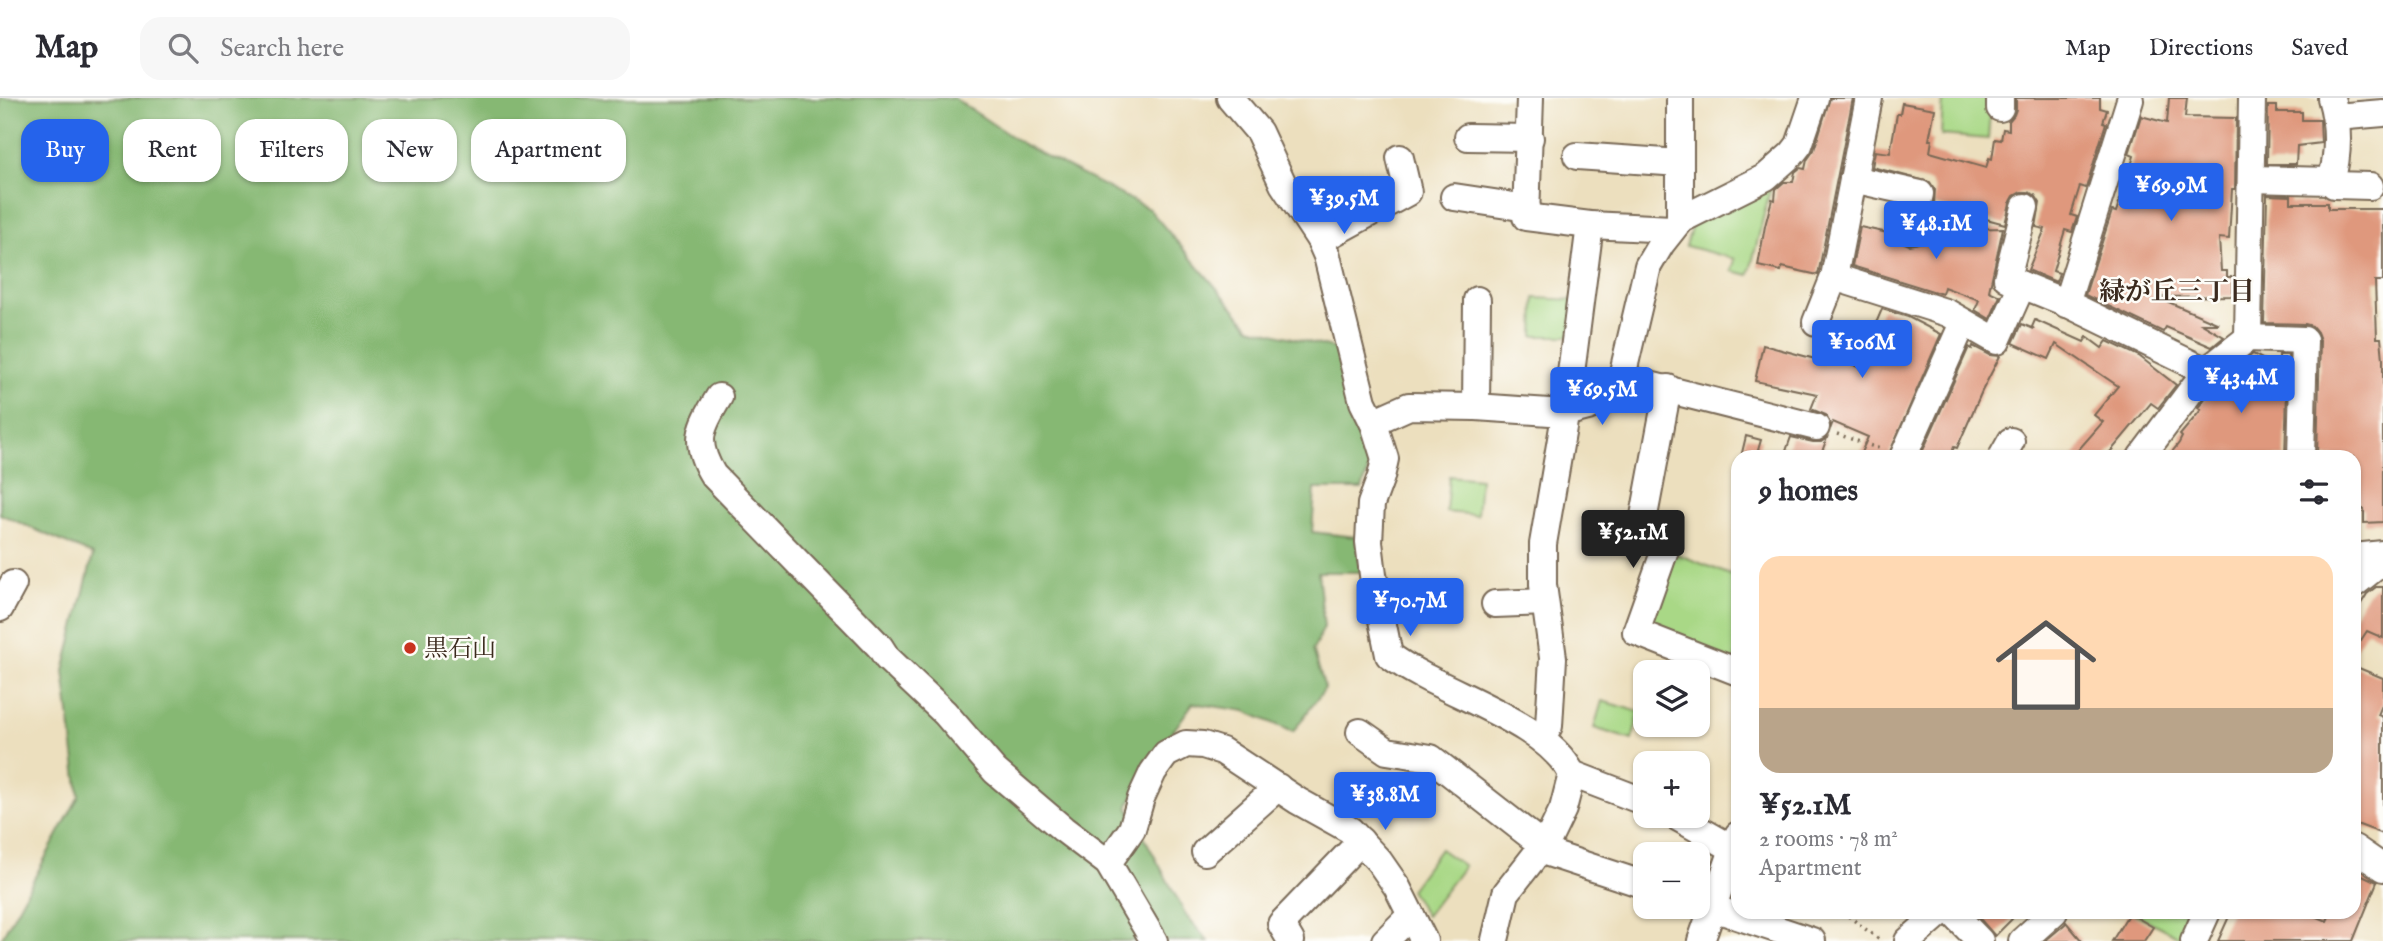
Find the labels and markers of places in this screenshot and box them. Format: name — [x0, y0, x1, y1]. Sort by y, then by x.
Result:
pin: ¥69.9M — [2114, 164, 2228, 223]
pin: ¥39.5M — [1287, 176, 1401, 236]
pin: ¥48.1M — [1879, 202, 1993, 261]
pin: ¥106M — [1813, 320, 1911, 380]
pin: ¥43.4M — [2184, 356, 2298, 415]
pin: ¥69.5M — [1545, 368, 1659, 427]
pin: ¥52.1M — [1576, 510, 1690, 570]
pin: ¥70.7M — [1353, 578, 1467, 638]
place label: 黒石山 — [424, 634, 496, 665]
marker: 黒石山 — [402, 640, 418, 656]
pin: ¥38.8M — [1328, 772, 1442, 832]

